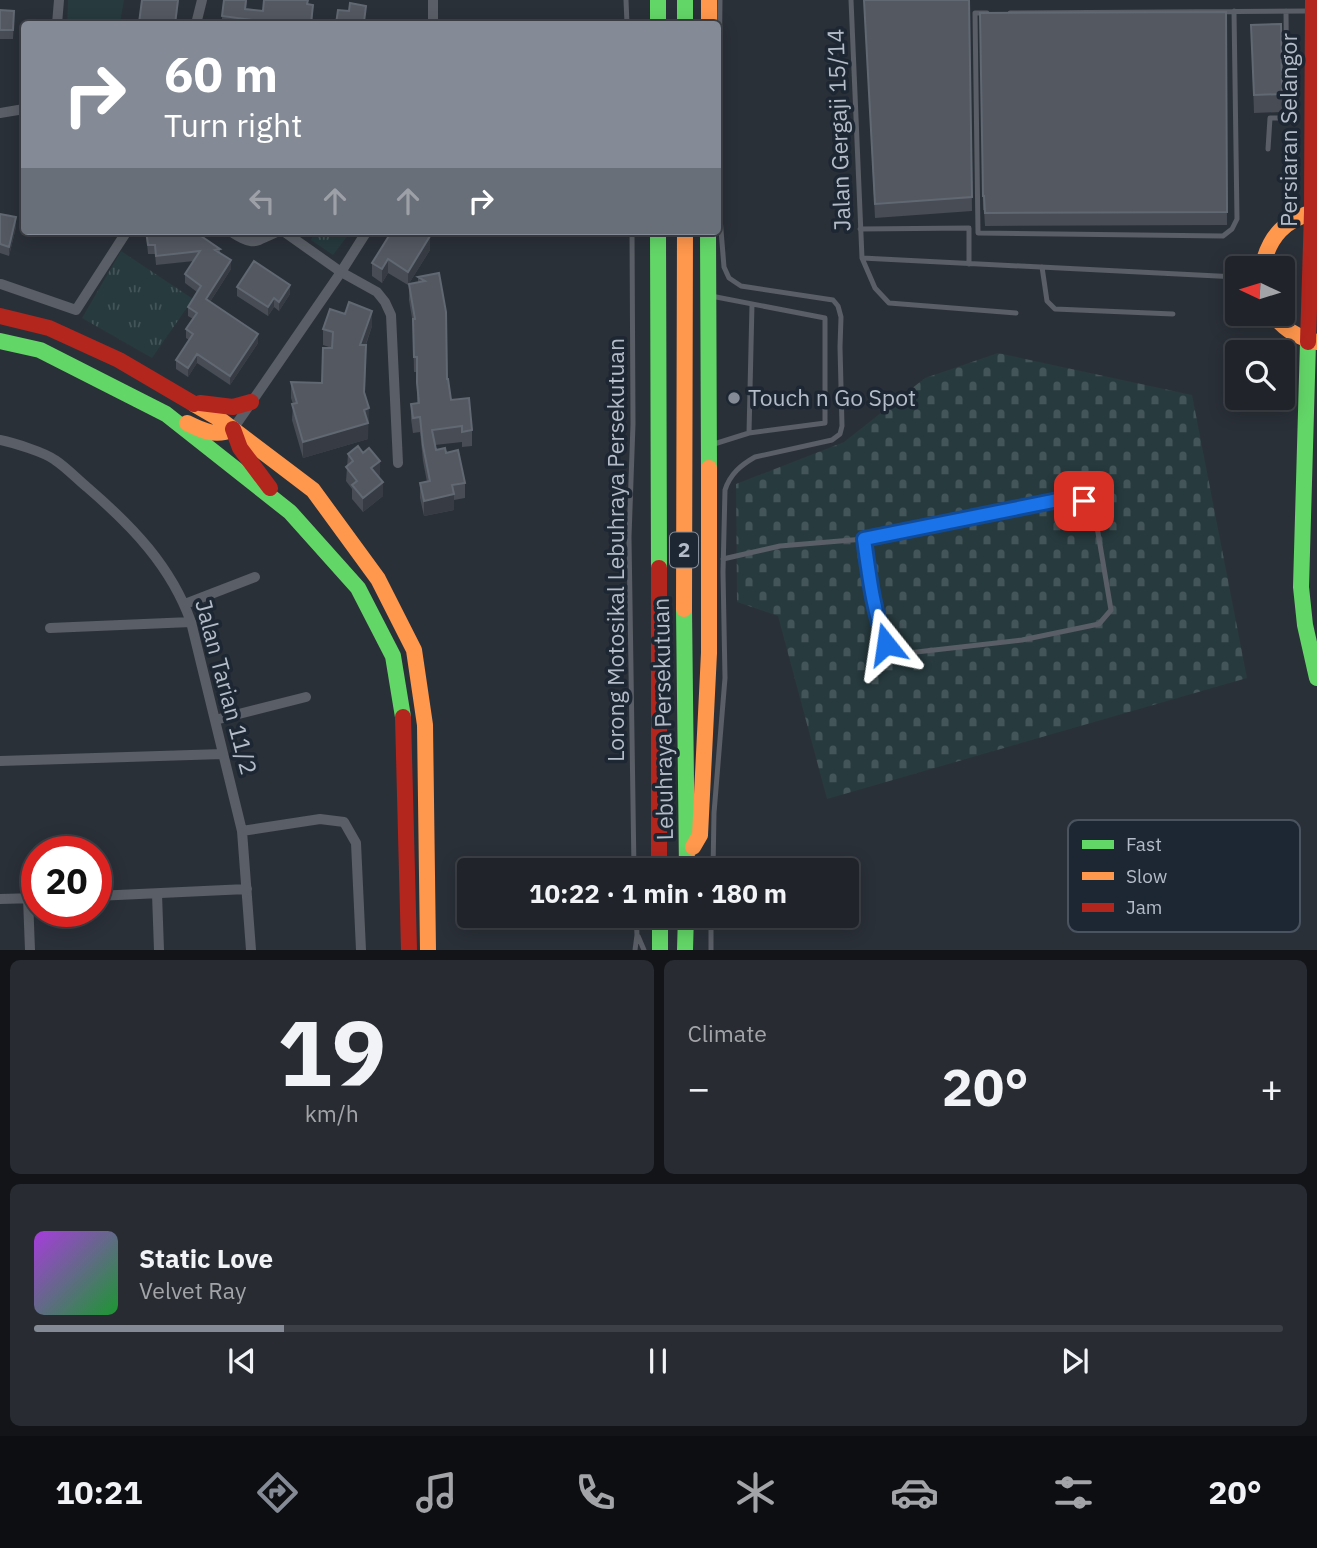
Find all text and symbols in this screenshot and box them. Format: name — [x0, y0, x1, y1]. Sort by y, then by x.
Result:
street label: Jalan Gergaji 15/14 — [819, 28, 857, 232]
street label: Persiaran Selangor — [1273, 33, 1303, 227]
text: 60 m — [164, 42, 278, 105]
icon: right — [49, 49, 140, 140]
text: Turn right — [164, 104, 302, 146]
icon: left — [243, 182, 281, 220]
icon: ahead — [316, 182, 354, 220]
icon: ahead — [389, 182, 427, 220]
icon: right — [462, 182, 500, 220]
north arrow — [1225, 256, 1295, 326]
map controls — [1225, 256, 1295, 410]
street label: Lorong Motosikal Lebuhraya Persekutuan — [600, 338, 630, 762]
button: search — [1225, 340, 1295, 410]
place label: Touch n Go Spot — [748, 382, 916, 412]
marker: Touch n Go Spot — [726, 390, 742, 406]
pin — [1054, 471, 1114, 531]
icon: arrive — [1065, 482, 1103, 520]
road number: 2 — [670, 532, 698, 568]
street label: Jalan Tarian 11/2 — [189, 596, 265, 778]
street label: Lebuhraya Persekutuan — [645, 597, 679, 841]
position arrow — [849, 607, 923, 681]
legend — [1068, 820, 1300, 932]
text: Fast — [1126, 832, 1162, 856]
speed limit sign: 20 — [21, 836, 112, 927]
text: Slow — [1126, 864, 1167, 888]
text: 10:22 · 1 min · 180 m — [529, 876, 787, 910]
text: Jam — [1126, 895, 1162, 919]
text: 19 — [277, 993, 386, 1111]
text: Climate — [688, 1018, 767, 1048]
text: 20° — [942, 1053, 1029, 1120]
text: − — [688, 1063, 710, 1112]
text: + — [1260, 1063, 1283, 1112]
text: km/h — [305, 1098, 359, 1128]
text: Static Love — [139, 1241, 273, 1275]
text: Velvet Ray — [139, 1275, 246, 1305]
icon: previous — [223, 1342, 261, 1380]
icon: pause — [639, 1342, 677, 1380]
icon: next — [1056, 1342, 1094, 1380]
icon: directions — [253, 1468, 302, 1517]
icon: music — [412, 1468, 461, 1517]
icon: phone — [571, 1468, 620, 1517]
icon: climate — [731, 1468, 780, 1517]
icon: car — [890, 1468, 939, 1517]
icon: filters — [1049, 1468, 1098, 1517]
text: 10:21 — [55, 1471, 143, 1513]
text: 20° — [1208, 1471, 1262, 1513]

